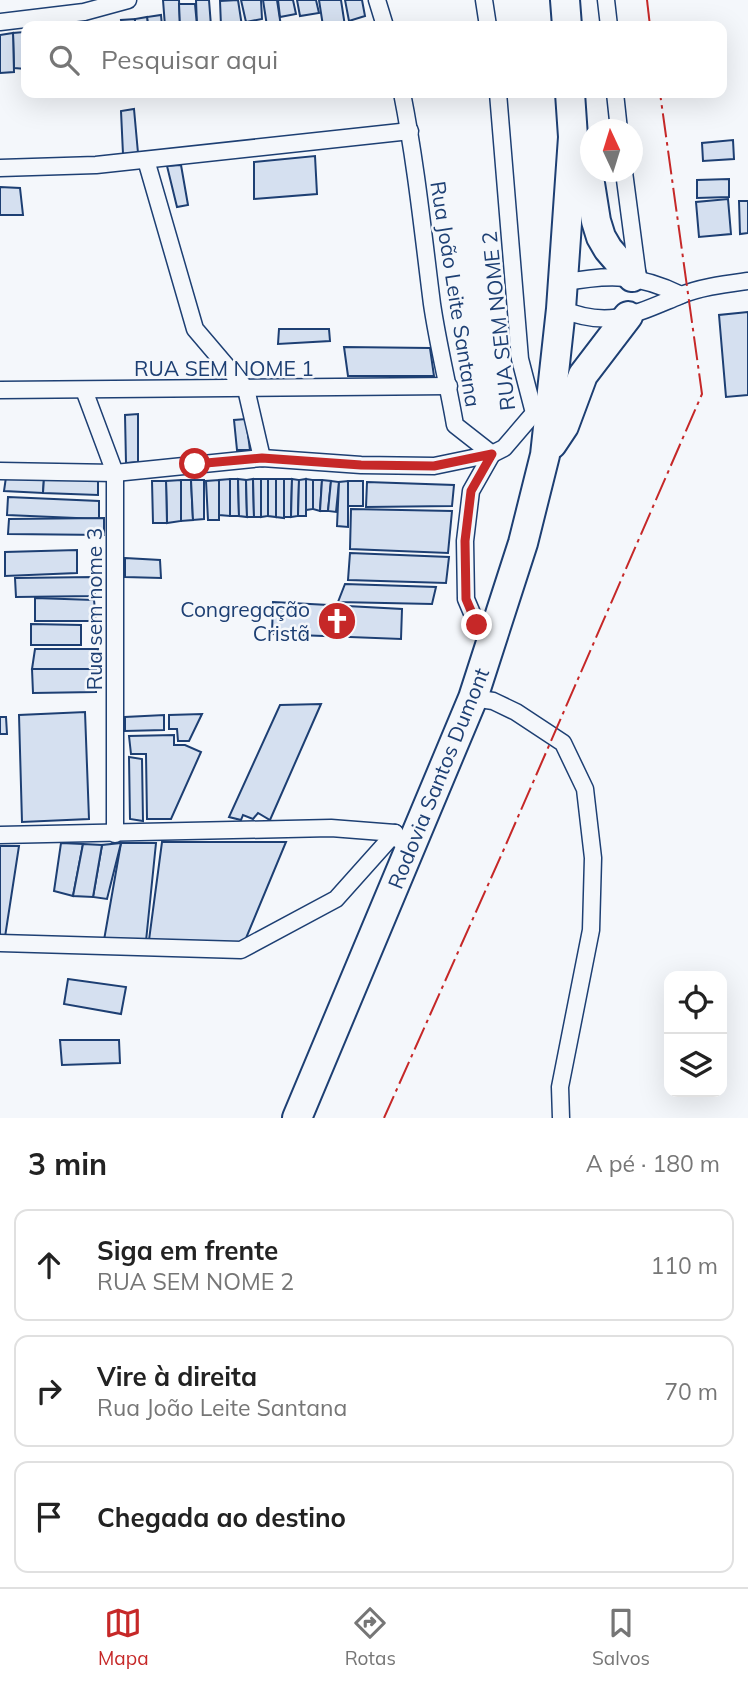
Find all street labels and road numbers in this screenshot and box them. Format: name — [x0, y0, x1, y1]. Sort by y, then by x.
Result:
street label: Rua João Leite Santana — [425, 179, 487, 409]
street label: RUA SEM NOME 2 — [476, 230, 520, 412]
street label: RUA SEM NOME 1 — [134, 355, 314, 381]
street label: Rua sem nome 3 — [81, 528, 107, 690]
street label: Rodovia Santos Dumont — [382, 664, 494, 892]

